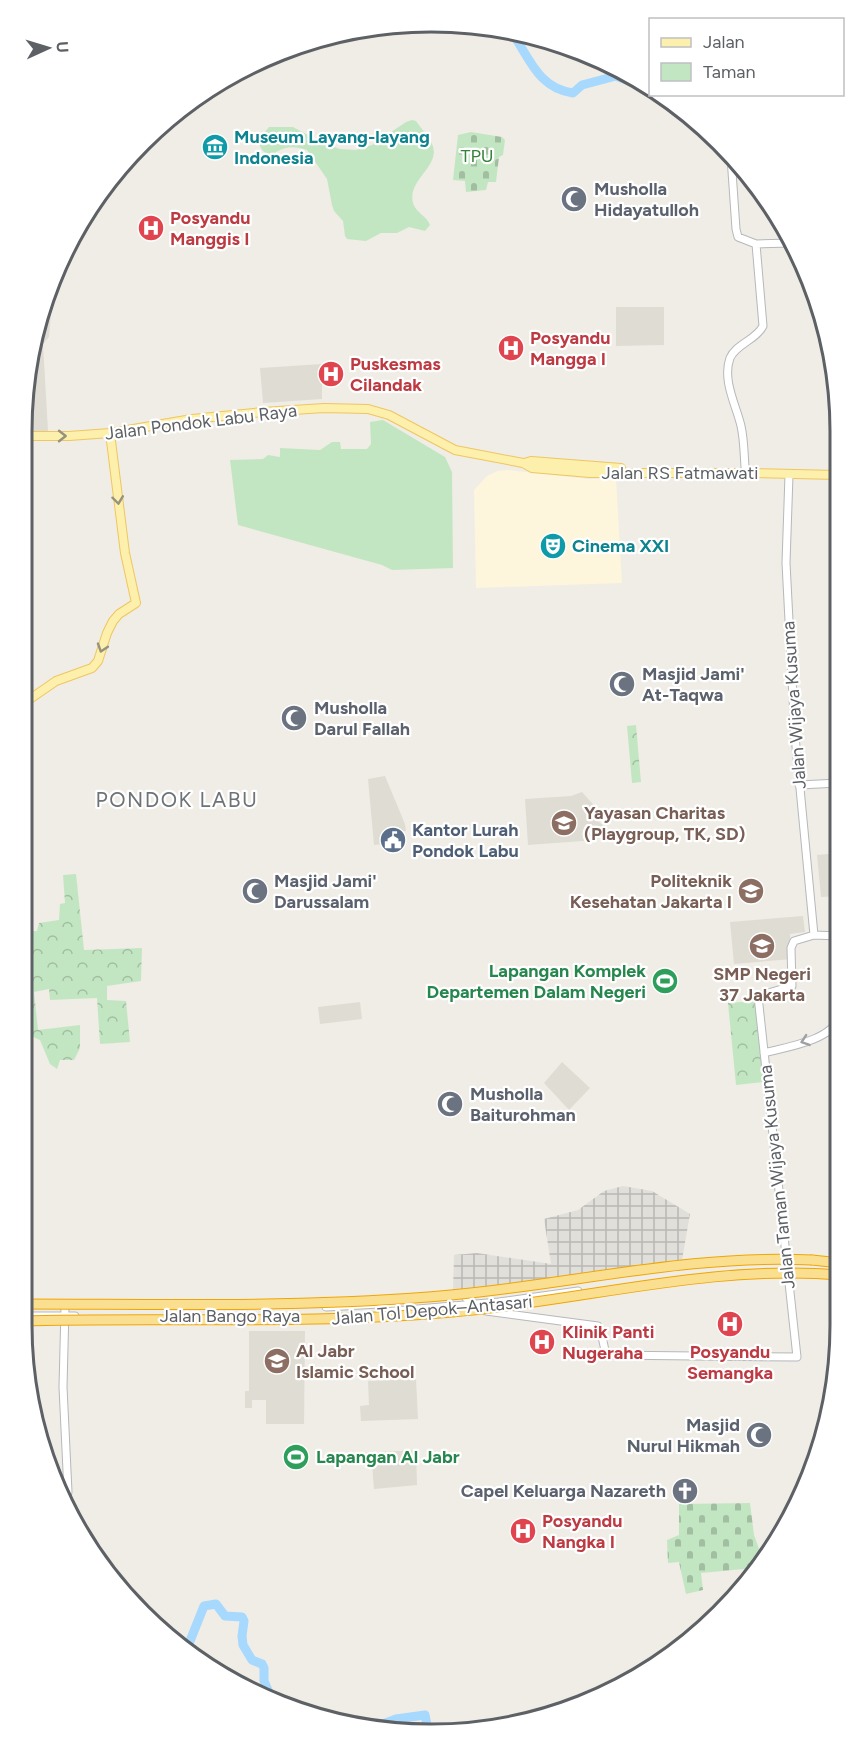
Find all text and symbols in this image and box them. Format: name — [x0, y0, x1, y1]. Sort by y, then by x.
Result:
north arrow — [18, 18, 78, 78]
legend — [649, 18, 844, 96]
text: Jalan — [703, 31, 745, 53]
text: U — [53, 41, 72, 53]
text: Taman — [703, 61, 756, 83]
place label: Museum Layang-layang Indonesia — [234, 126, 430, 169]
museum icon: Museum Layang-layang Indonesia — [200, 132, 230, 162]
park label: TPU — [460, 145, 494, 167]
place label: Musholla Hidayatulloh — [594, 178, 699, 221]
mosque icon: Musholla Hidayatulloh — [559, 184, 589, 214]
place label: Posyandu Manggis I — [170, 207, 250, 250]
hospital icon: Posyandu Manggis I — [136, 213, 166, 243]
place label: Posyandu Mangga I — [530, 327, 610, 370]
hospital icon: Posyandu Mangga I — [496, 333, 526, 363]
place label: Puskesmas Cilandak — [350, 353, 441, 396]
hospital icon: Puskesmas Cilandak — [316, 359, 346, 389]
street label: Jalan Pondok Labu Raya — [104, 399, 298, 445]
one-way arrow — [57, 430, 66, 442]
street label: Jalan RS Fatmawati — [602, 462, 758, 484]
one-way arrow — [111, 495, 124, 504]
theatre icon: Cinema XXI — [538, 531, 568, 561]
place label: Cinema XXI — [572, 535, 669, 557]
street label: Jalan Wijaya Kusuma — [777, 620, 811, 790]
one-way arrow — [97, 642, 109, 653]
place label: Masjid Jami' At-Taqwa — [642, 663, 745, 706]
mosque icon: Masjid Jami' At-Taqwa — [607, 669, 637, 699]
place label: Musholla Darul Fallah — [314, 697, 410, 740]
mosque icon: Musholla Darul Fallah — [279, 703, 309, 733]
district label: PONDOK LABU — [96, 787, 258, 812]
place label: Yayasan Charitas (Playgroup, TK, SD) — [584, 802, 746, 845]
school or university icon: Yayasan Charitas (Playgroup, TK, SD) — [549, 808, 579, 838]
place label: Kantor Lurah Pondok Labu — [412, 819, 519, 862]
public building icon: Kantor Lurah Pondok Labu — [378, 825, 408, 855]
place label: Masjid Jami' Darussalam — [274, 870, 377, 913]
place label: Politeknik Kesehatan Jakarta I — [570, 870, 732, 913]
mosque icon: Masjid Jami' Darussalam — [240, 876, 270, 906]
school or university icon: Politeknik Kesehatan Jakarta I — [736, 876, 766, 906]
school or university icon: SMP Negeri 37 Jakarta — [747, 931, 777, 961]
place label: Lapangan Komplek Departemen Dalam Negeri — [427, 960, 646, 1003]
place label: SMP Negeri 37 Jakarta — [713, 963, 811, 1006]
sports icon: Lapangan Komplek Departemen Dalam Negeri — [650, 966, 680, 996]
one-way arrow — [800, 1034, 811, 1047]
street label: Jalan Taman Wijaya Kusuma — [754, 1064, 800, 1290]
place label: Musholla Baiturohman — [470, 1083, 576, 1126]
mosque icon: Musholla Baiturohman — [435, 1089, 465, 1119]
street label: Jalan Tol Depok–Antasari — [331, 1290, 533, 1330]
street label: Jalan Bango Raya — [160, 1305, 300, 1327]
hospital icon: Posyandu Semangka — [715, 1309, 745, 1339]
place label: Klinik Panti Nugeraha — [562, 1321, 654, 1364]
hospital icon: Klinik Panti Nugeraha — [527, 1327, 557, 1357]
place label: Al Jabr Islamic School — [296, 1340, 415, 1383]
place label: Posyandu Semangka — [687, 1341, 773, 1384]
school or university icon: Al Jabr Islamic School — [262, 1346, 292, 1376]
place label: Masjid Nurul Hikmah — [627, 1414, 740, 1457]
mosque icon: Masjid Nurul Hikmah — [744, 1420, 774, 1450]
sports icon: Lapangan Al Jabr — [281, 1442, 311, 1472]
place label: Lapangan Al Jabr — [316, 1446, 460, 1468]
church icon: Capel Keluarga Nazareth — [670, 1476, 700, 1506]
place label: Capel Keluarga Nazareth — [461, 1480, 666, 1502]
place label: Posyandu Nangka I — [542, 1510, 622, 1553]
hospital icon: Posyandu Nangka I — [508, 1516, 538, 1546]

